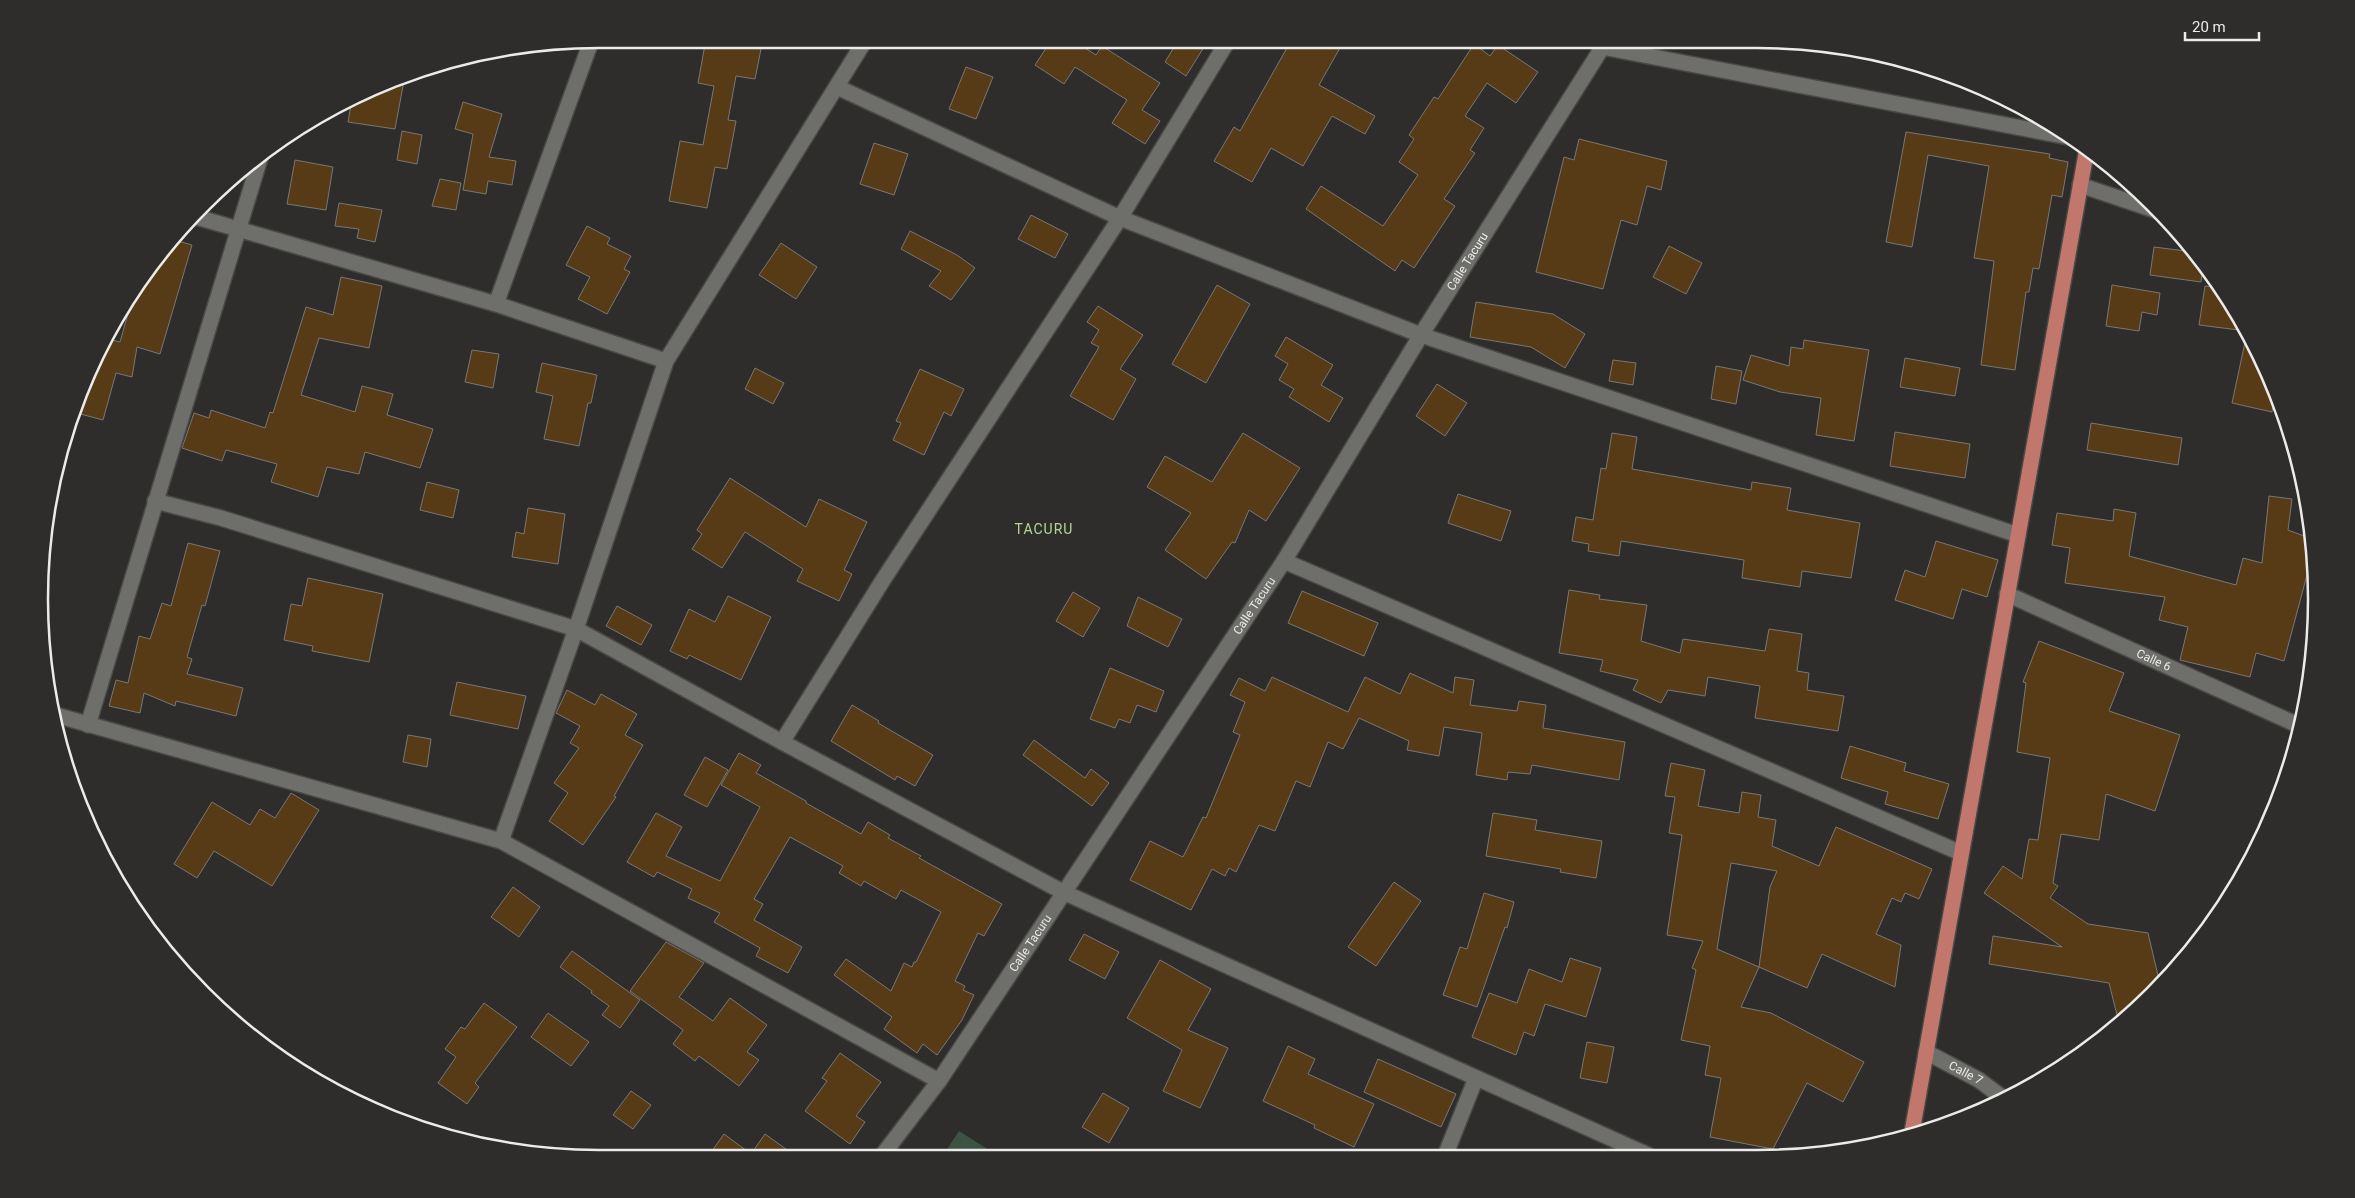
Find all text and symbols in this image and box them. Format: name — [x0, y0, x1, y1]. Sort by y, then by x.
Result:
scale bar — [2185, 10, 2259, 42]
text: 20 m — [2192, 18, 2226, 36]
street label: Calle Tacuru — [1444, 230, 1491, 293]
district label: TACURU — [1015, 521, 1073, 537]
street label: Calle Tacuru — [1230, 574, 1278, 637]
street label: Calle 6 — [2134, 646, 2173, 674]
street label: Calle Tacuru — [1006, 912, 1055, 975]
street label: Calle 7 — [1946, 1058, 1985, 1088]

